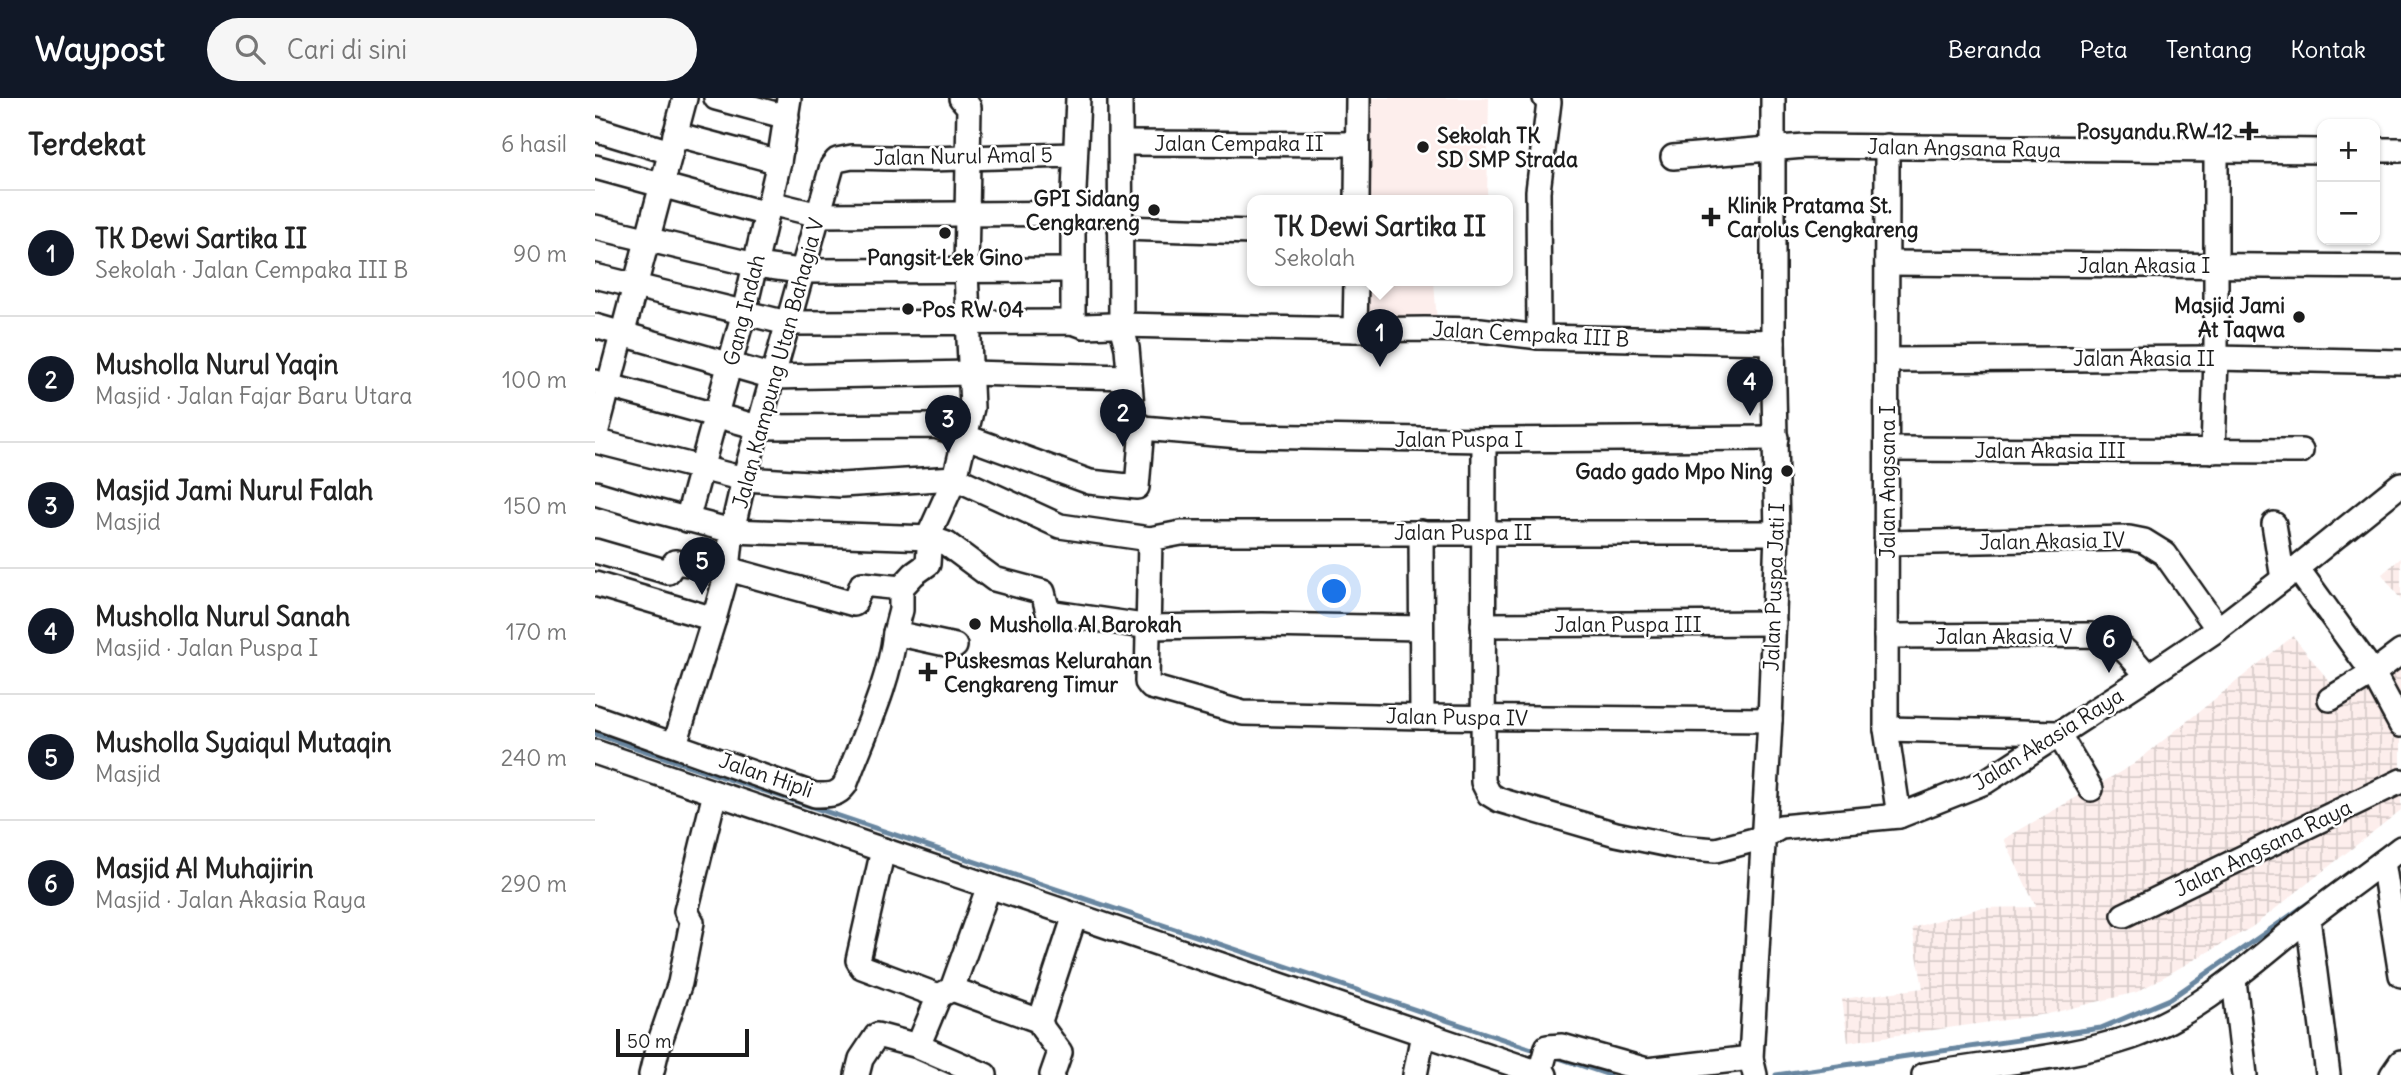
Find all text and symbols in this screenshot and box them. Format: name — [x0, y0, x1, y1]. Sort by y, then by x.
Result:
search box — [207, 18, 697, 81]
text: Waypost — [35, 28, 165, 70]
icon: search — [231, 30, 269, 68]
text: Cari di sini — [287, 33, 407, 66]
text: Beranda — [1948, 34, 2041, 64]
text: Peta — [2079, 34, 2128, 64]
text: Tentang — [2166, 34, 2252, 64]
text: Kontak — [2290, 34, 2366, 64]
place label: Posyandu RW 12 — [2076, 118, 2233, 145]
map controls — [2317, 119, 2380, 245]
button: + — [2317, 119, 2380, 182]
marker: Posyandu RW 12 — [2239, 121, 2259, 141]
place label: Sekolah TK SD SMP Strada — [1437, 122, 1578, 173]
text: Terdekat — [28, 125, 146, 163]
text: 6 hasil — [501, 129, 567, 158]
street label: Jalan Cempaka II — [1154, 130, 1324, 157]
street label: Jalan Angsana Raya — [1867, 133, 2061, 163]
marker: Sekolah TK SD SMP Strada — [1415, 139, 1431, 155]
street label: Jalan Nurul Amal 5 — [873, 141, 1053, 171]
button: − — [2317, 182, 2380, 245]
place label: GPI Sidang Cengkareng — [1026, 185, 1140, 236]
place label: Klinik Pratama St. Carolus Cengkareng — [1727, 192, 1919, 243]
popup — [1247, 195, 1513, 286]
marker: GPI Sidang Cengkareng — [1146, 202, 1162, 218]
marker: Klinik Pratama St. Carolus Cengkareng — [1701, 207, 1721, 227]
text: TK Dewi Sartika II — [1274, 210, 1486, 243]
street label: Jalan Kampung Utan Bahagia V — [726, 215, 830, 511]
text: TK Dewi Sartika II — [95, 222, 307, 255]
marker: Pangsit Lek Gino — [937, 225, 953, 241]
text: 1 — [46, 239, 56, 268]
text: 90 m — [513, 239, 567, 268]
text: Sekolah — [1274, 243, 1355, 272]
place label: Pangsit Lek Gino — [867, 244, 1023, 271]
street label: Gang Indah — [717, 252, 771, 368]
street label: Jalan Akasia I — [2078, 252, 2210, 279]
text: Sekolah · Jalan Cempaka III B — [95, 255, 408, 284]
place label: Masjid Jami At Taqwa — [2174, 292, 2285, 343]
place label: Pos RW 04 — [922, 296, 1024, 323]
marker: Pos RW 04 — [900, 301, 916, 317]
pin: 1 — [1357, 309, 1403, 367]
marker: Masjid Jami At Taqwa — [2291, 309, 2307, 325]
street label: Jalan Cempaka III B — [1432, 315, 1630, 353]
street label: Jalan Akasia II — [2073, 345, 2215, 372]
text: Musholla Nurul Yaqin — [95, 348, 339, 381]
pin: 4 — [1727, 358, 1773, 416]
text: 2 — [45, 365, 57, 394]
text: 100 m — [502, 365, 567, 394]
text: Masjid · Jalan Fajar Baru Utara — [95, 381, 412, 410]
pin: 2 — [1100, 389, 1146, 447]
pin: 3 — [925, 395, 971, 453]
street label: Jalan Angsana I — [1874, 405, 1901, 559]
street label: Jalan Puspa I — [1394, 426, 1524, 453]
street label: Jalan Akasia III — [1974, 437, 2126, 464]
place label: Gado gado Mpo Ning — [1575, 458, 1773, 485]
marker: Gado gado Mpo Ning — [1779, 463, 1795, 479]
text: Masjid Jami Nurul Falah — [95, 474, 373, 507]
text: 3 — [44, 491, 58, 520]
text: 150 m — [504, 491, 567, 520]
street label: Jalan Puspa Jati I — [1758, 502, 1790, 672]
text: Masjid — [95, 507, 161, 536]
street label: Jalan Puspa II — [1394, 519, 1532, 546]
street label: Jalan Akasia IV — [1979, 526, 2125, 556]
pin: 5 — [679, 537, 725, 595]
your location — [1317, 574, 1351, 608]
text: Musholla Nurul Sanah — [95, 600, 350, 633]
place label: Musholla Al Barokah — [989, 611, 1182, 638]
street label: Jalan Puspa III — [1554, 611, 1702, 638]
pin: 6 — [2086, 615, 2132, 673]
marker: Musholla Al Barokah — [967, 616, 983, 632]
text: 4 — [44, 617, 58, 646]
text: 170 m — [506, 617, 567, 646]
street label: Jalan Akasia V — [1936, 623, 2072, 650]
text: Masjid · Jalan Puspa I — [95, 633, 318, 662]
place label: Puskesmas Kelurahan Cengkareng Timur — [944, 647, 1152, 698]
marker: Puskesmas Kelurahan Cengkareng Timur — [918, 662, 938, 682]
street label: Jalan Akasia Raya — [1968, 682, 2128, 796]
street label: Jalan Puspa IV — [1386, 702, 1528, 732]
text: Musholla Syaiqul Mutaqin — [95, 726, 392, 759]
text: 5 — [44, 743, 58, 772]
text: 240 m — [501, 743, 567, 772]
street label: Jalan Hipli — [715, 746, 817, 804]
text: Masjid — [95, 759, 161, 788]
street label: Jalan Angsana Raya — [2170, 793, 2356, 903]
text: Masjid Al Muhajirin — [95, 852, 313, 885]
text: 6 — [44, 869, 58, 898]
text: 290 m — [500, 869, 567, 898]
text: Masjid · Jalan Akasia Raya — [95, 885, 366, 914]
scale bar — [616, 1026, 749, 1058]
text: 50 m — [627, 1029, 672, 1053]

